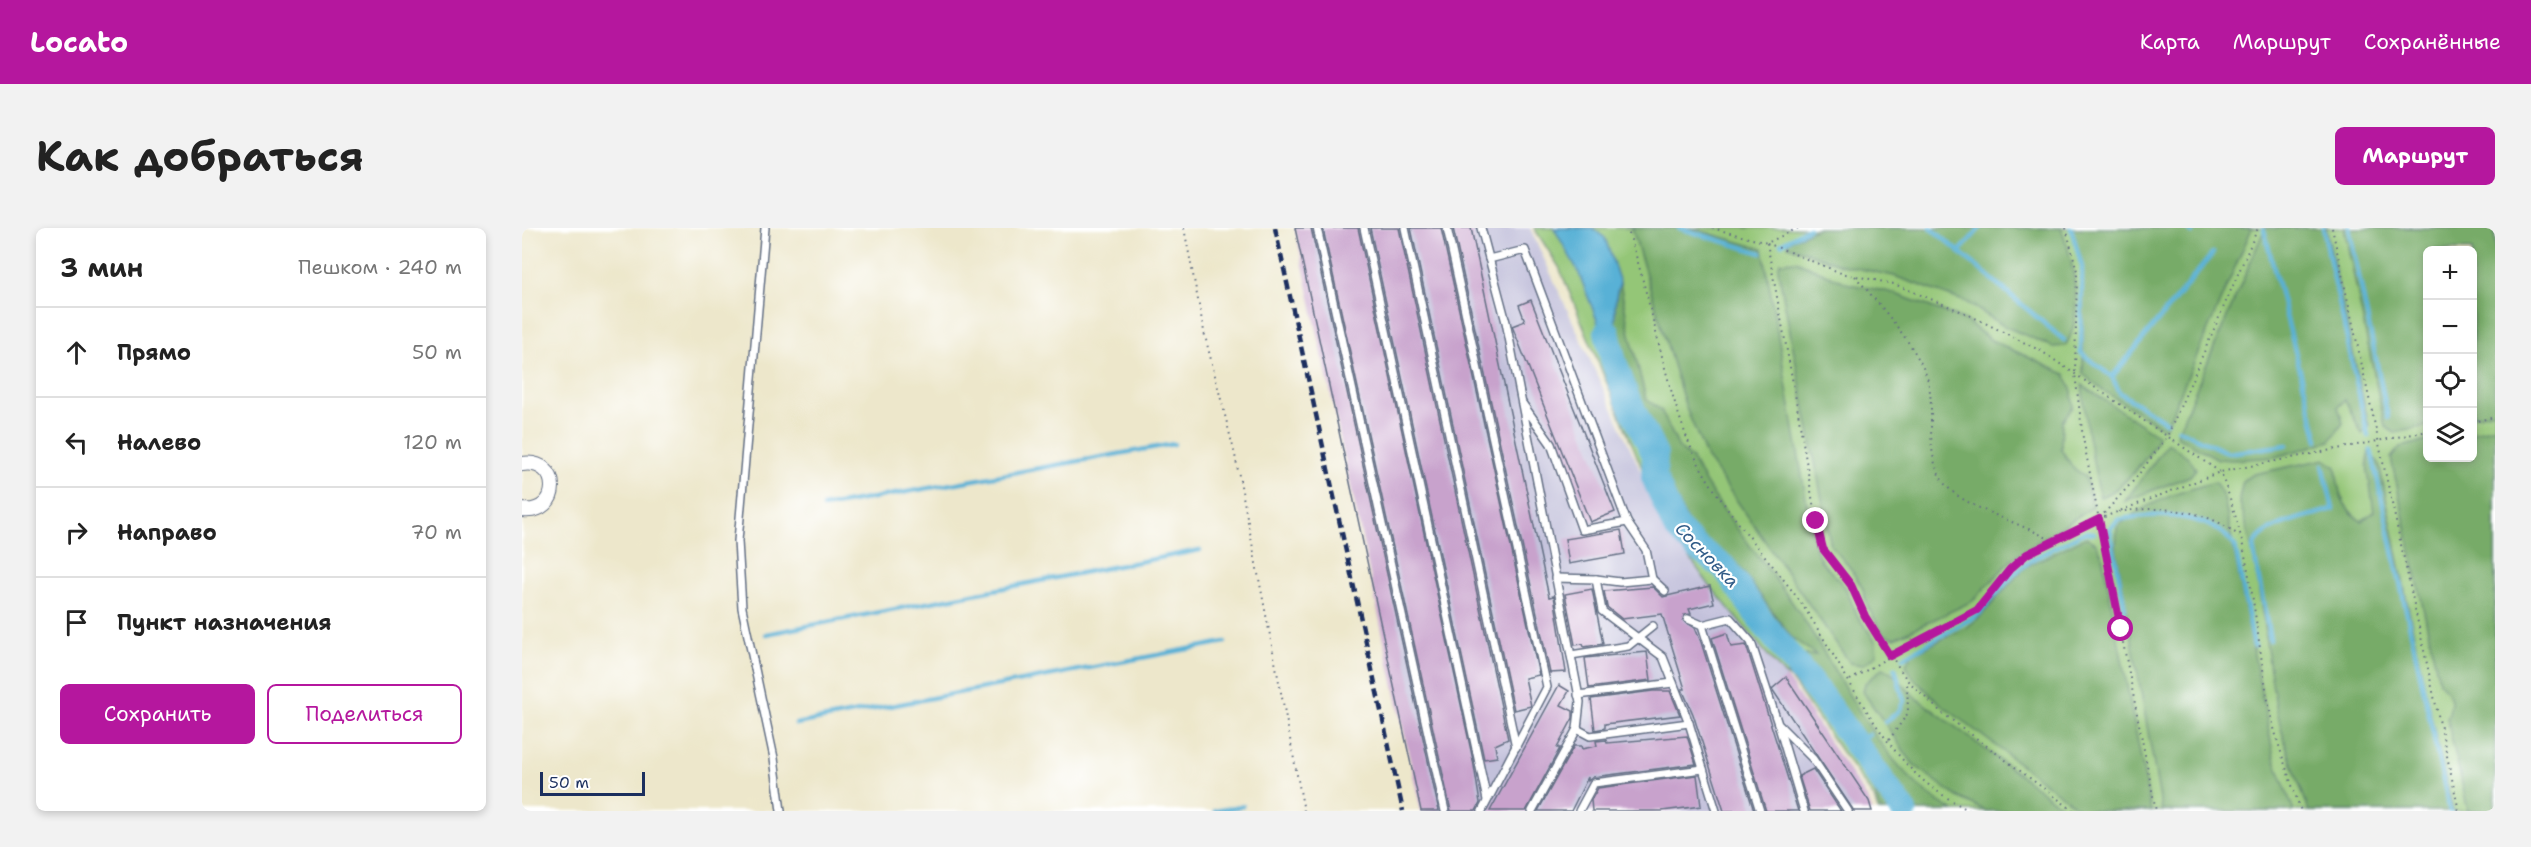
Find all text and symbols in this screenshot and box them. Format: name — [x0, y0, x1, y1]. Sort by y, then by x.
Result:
text: Locato — [30, 23, 128, 61]
text: Карта — [2140, 28, 2200, 56]
text: Маршрут — [2233, 28, 2331, 56]
text: Сохранённые — [2364, 28, 2501, 56]
button: Маршрут — [2335, 127, 2495, 185]
text: Как добраться — [36, 128, 364, 184]
map controls — [2423, 246, 2477, 462]
button: + — [2423, 246, 2477, 300]
text: 3 мин — [60, 250, 143, 285]
text: Пешком · 240 m — [298, 254, 462, 280]
button: − — [2423, 300, 2477, 354]
icon: ahead — [60, 336, 93, 369]
text: Прямо — [117, 338, 191, 367]
text: 50 m — [412, 339, 462, 365]
button: locate — [2423, 354, 2477, 408]
button: layers — [2423, 408, 2477, 462]
icon: left — [60, 426, 93, 459]
text: Налево — [117, 428, 201, 457]
text: 120 m — [403, 429, 462, 455]
route end — [1802, 507, 1828, 533]
icon: right — [60, 516, 93, 549]
water label: Сосновка — [1670, 517, 1744, 593]
text: Направо — [117, 518, 217, 547]
text: 70 m — [410, 519, 462, 545]
icon: arrive — [60, 606, 93, 639]
text: Пункт назначения — [117, 608, 331, 637]
route start — [2107, 615, 2133, 641]
button: Сохранить — [60, 684, 255, 744]
button: Поделиться — [267, 684, 462, 744]
scale bar — [540, 769, 645, 796]
text: 50 m — [549, 772, 589, 793]

